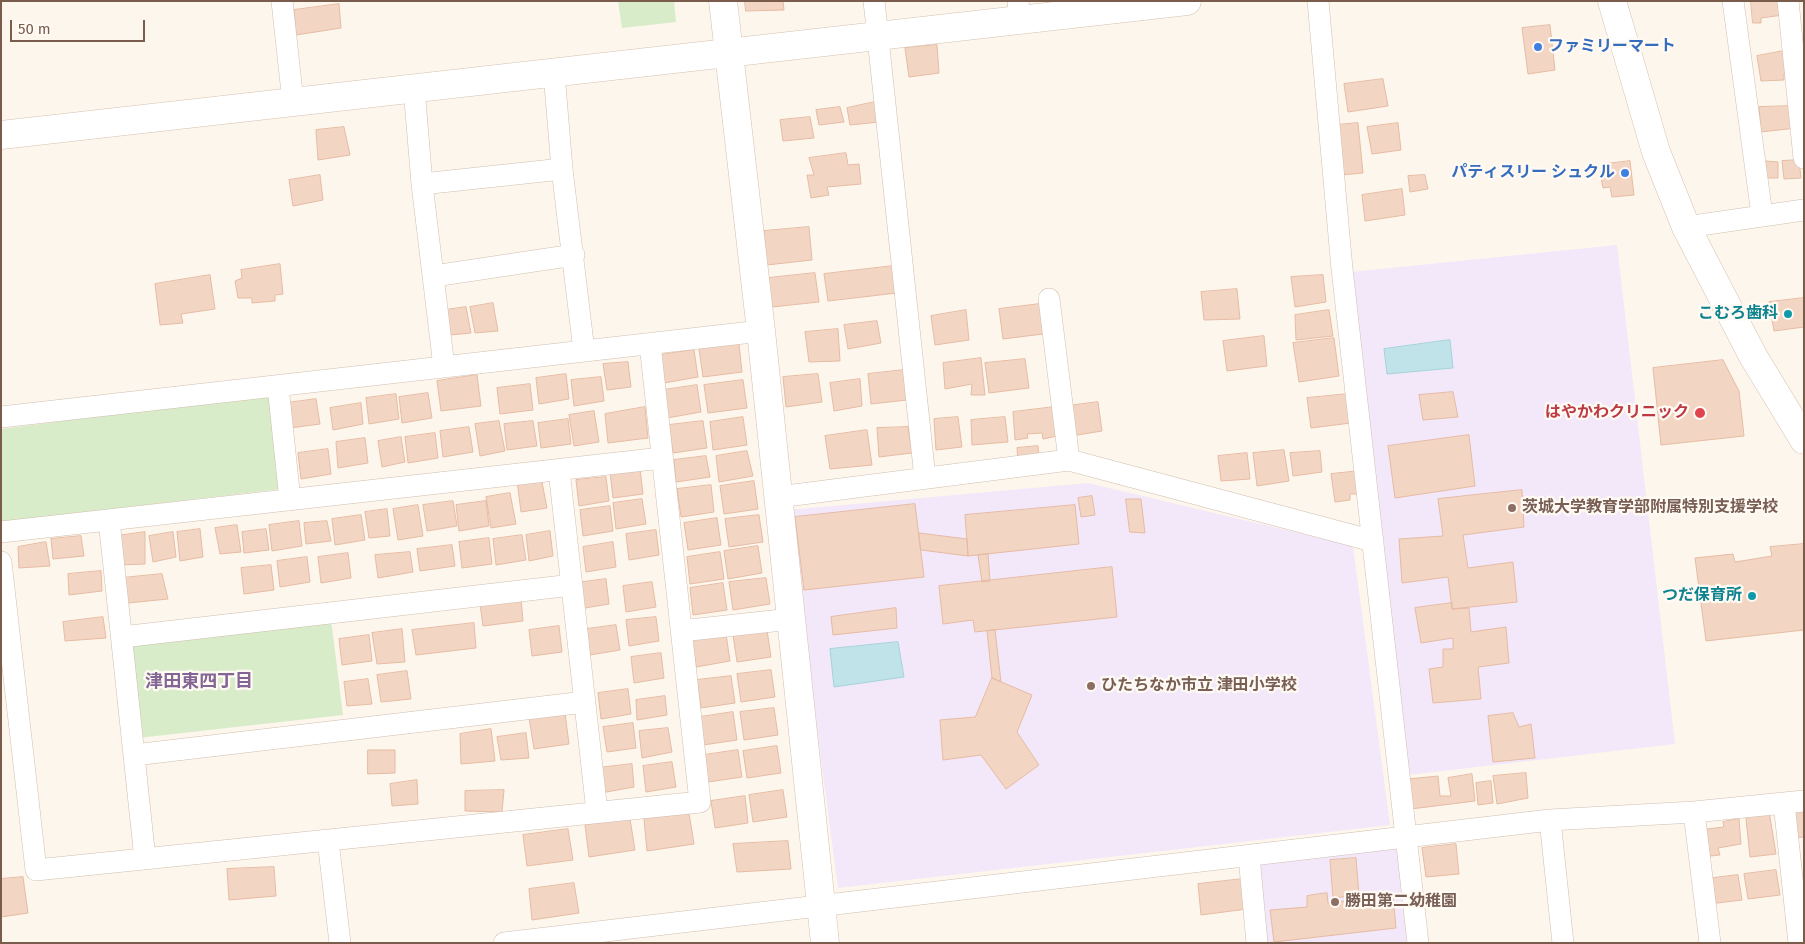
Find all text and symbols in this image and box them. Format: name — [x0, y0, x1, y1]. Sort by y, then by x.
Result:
scale bar — [12, 10, 148, 42]
text: 50 m — [18, 20, 51, 38]
place label: ファミリーマート — [1548, 37, 1676, 57]
marker: ファミリーマート — [1532, 41, 1544, 53]
place label: パティスリー シュクル — [1451, 163, 1615, 183]
marker: パティスリー シュクル — [1619, 167, 1631, 179]
place label: こむろ歯科 — [1698, 304, 1778, 324]
marker: こむろ歯科 — [1782, 308, 1794, 320]
place label: はやかわクリニック — [1545, 403, 1689, 423]
marker: はやかわクリニック — [1693, 406, 1707, 420]
place label: 茨城大学教育学部附属特別支援学校 — [1522, 498, 1778, 518]
marker: 茨城大学教育学部附属特別支援学校 — [1506, 502, 1518, 514]
place label: つだ保育所 — [1662, 586, 1742, 606]
marker: つだ保育所 — [1746, 590, 1758, 602]
district label: 津田東四丁目 — [145, 671, 253, 693]
place label: ひたちなか市立 津田小学校 — [1101, 676, 1297, 696]
marker: ひたちなか市立 津田小学校 — [1085, 680, 1097, 692]
place label: 勝田第二幼稚園 — [1345, 892, 1457, 912]
marker: 勝田第二幼稚園 — [1329, 896, 1341, 908]

